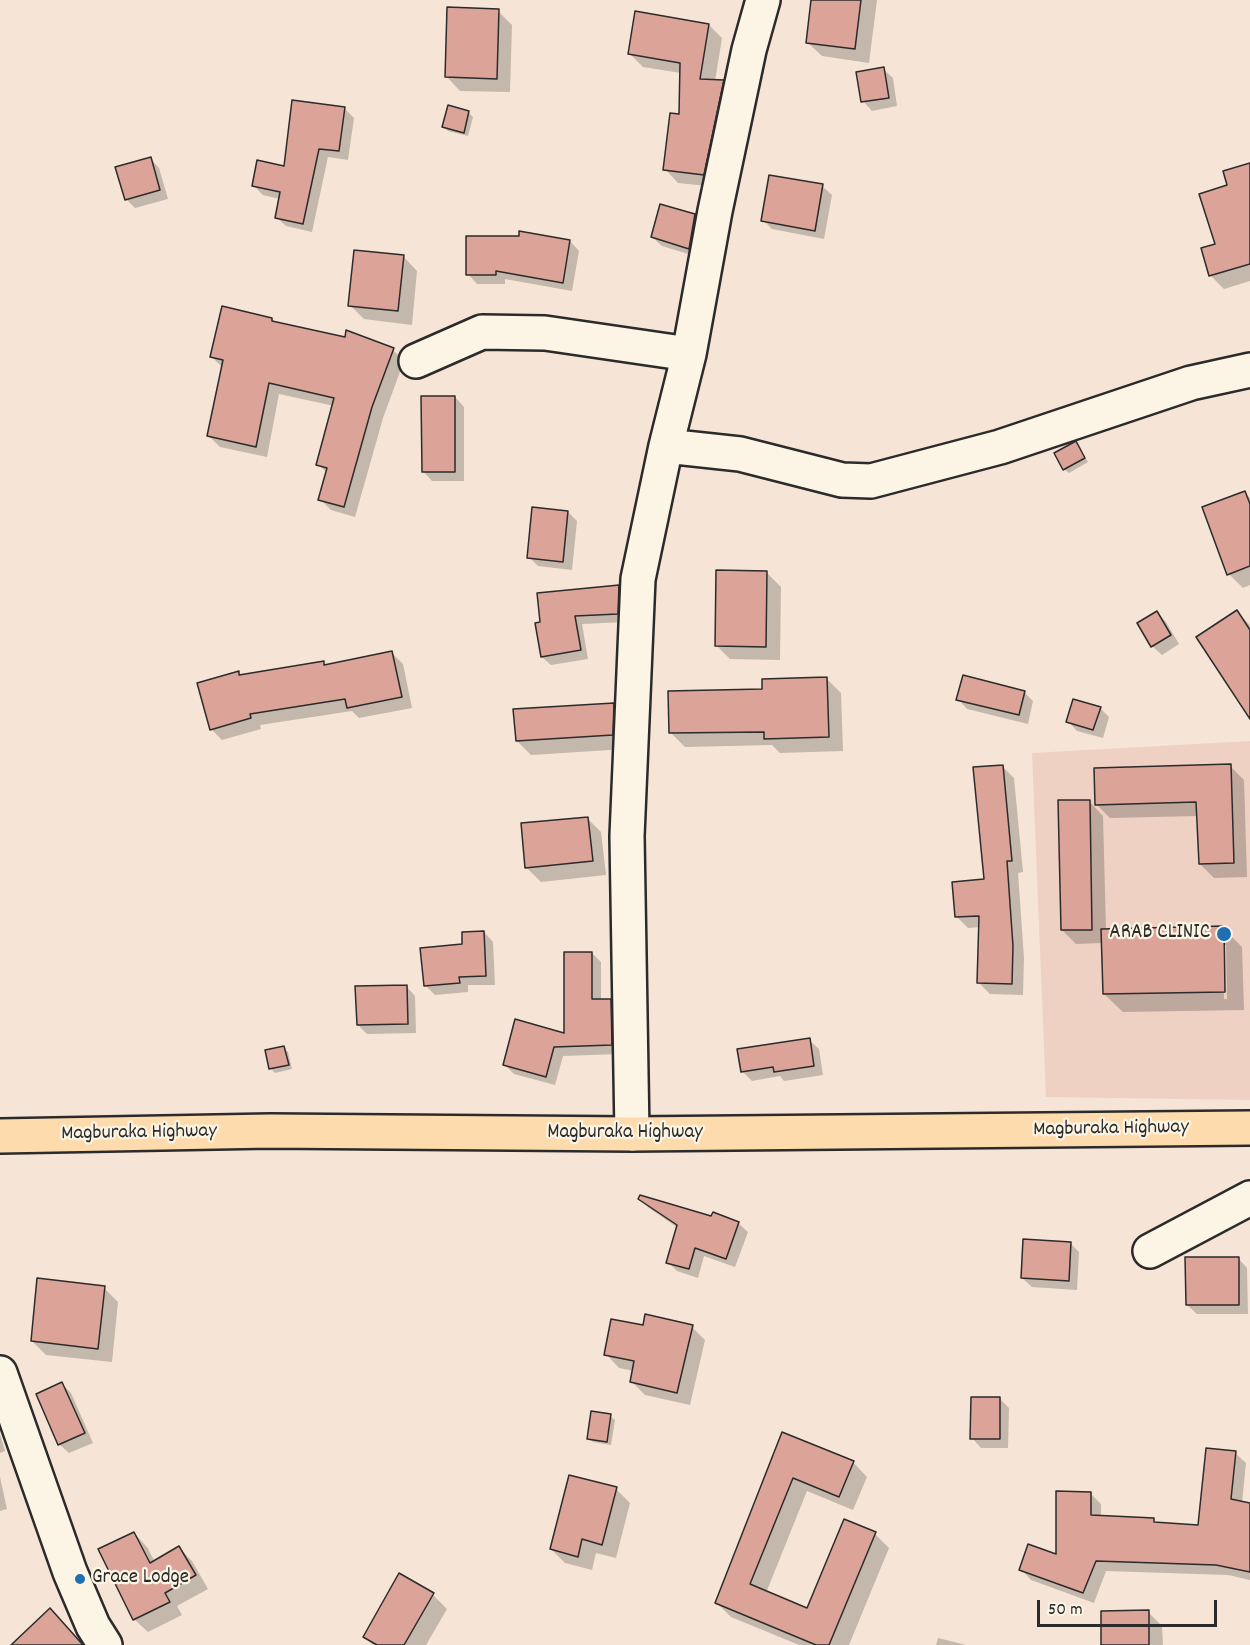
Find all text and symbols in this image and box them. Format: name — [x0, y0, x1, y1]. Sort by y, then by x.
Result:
place label: ARAB CLINIC — [1109, 921, 1210, 947]
marker: ARAB CLINIC — [1215, 925, 1233, 943]
street label: Magburaka Highway — [1033, 1116, 1189, 1144]
street label: Magburaka Highway — [61, 1120, 217, 1148]
street label: Magburaka Highway — [547, 1121, 703, 1147]
place label: Grace Lodge — [92, 1566, 189, 1592]
marker: Grace Lodge — [73, 1572, 87, 1586]
scale bar — [1040, 1588, 1220, 1626]
text: 50 m — [1048, 1598, 1083, 1623]

